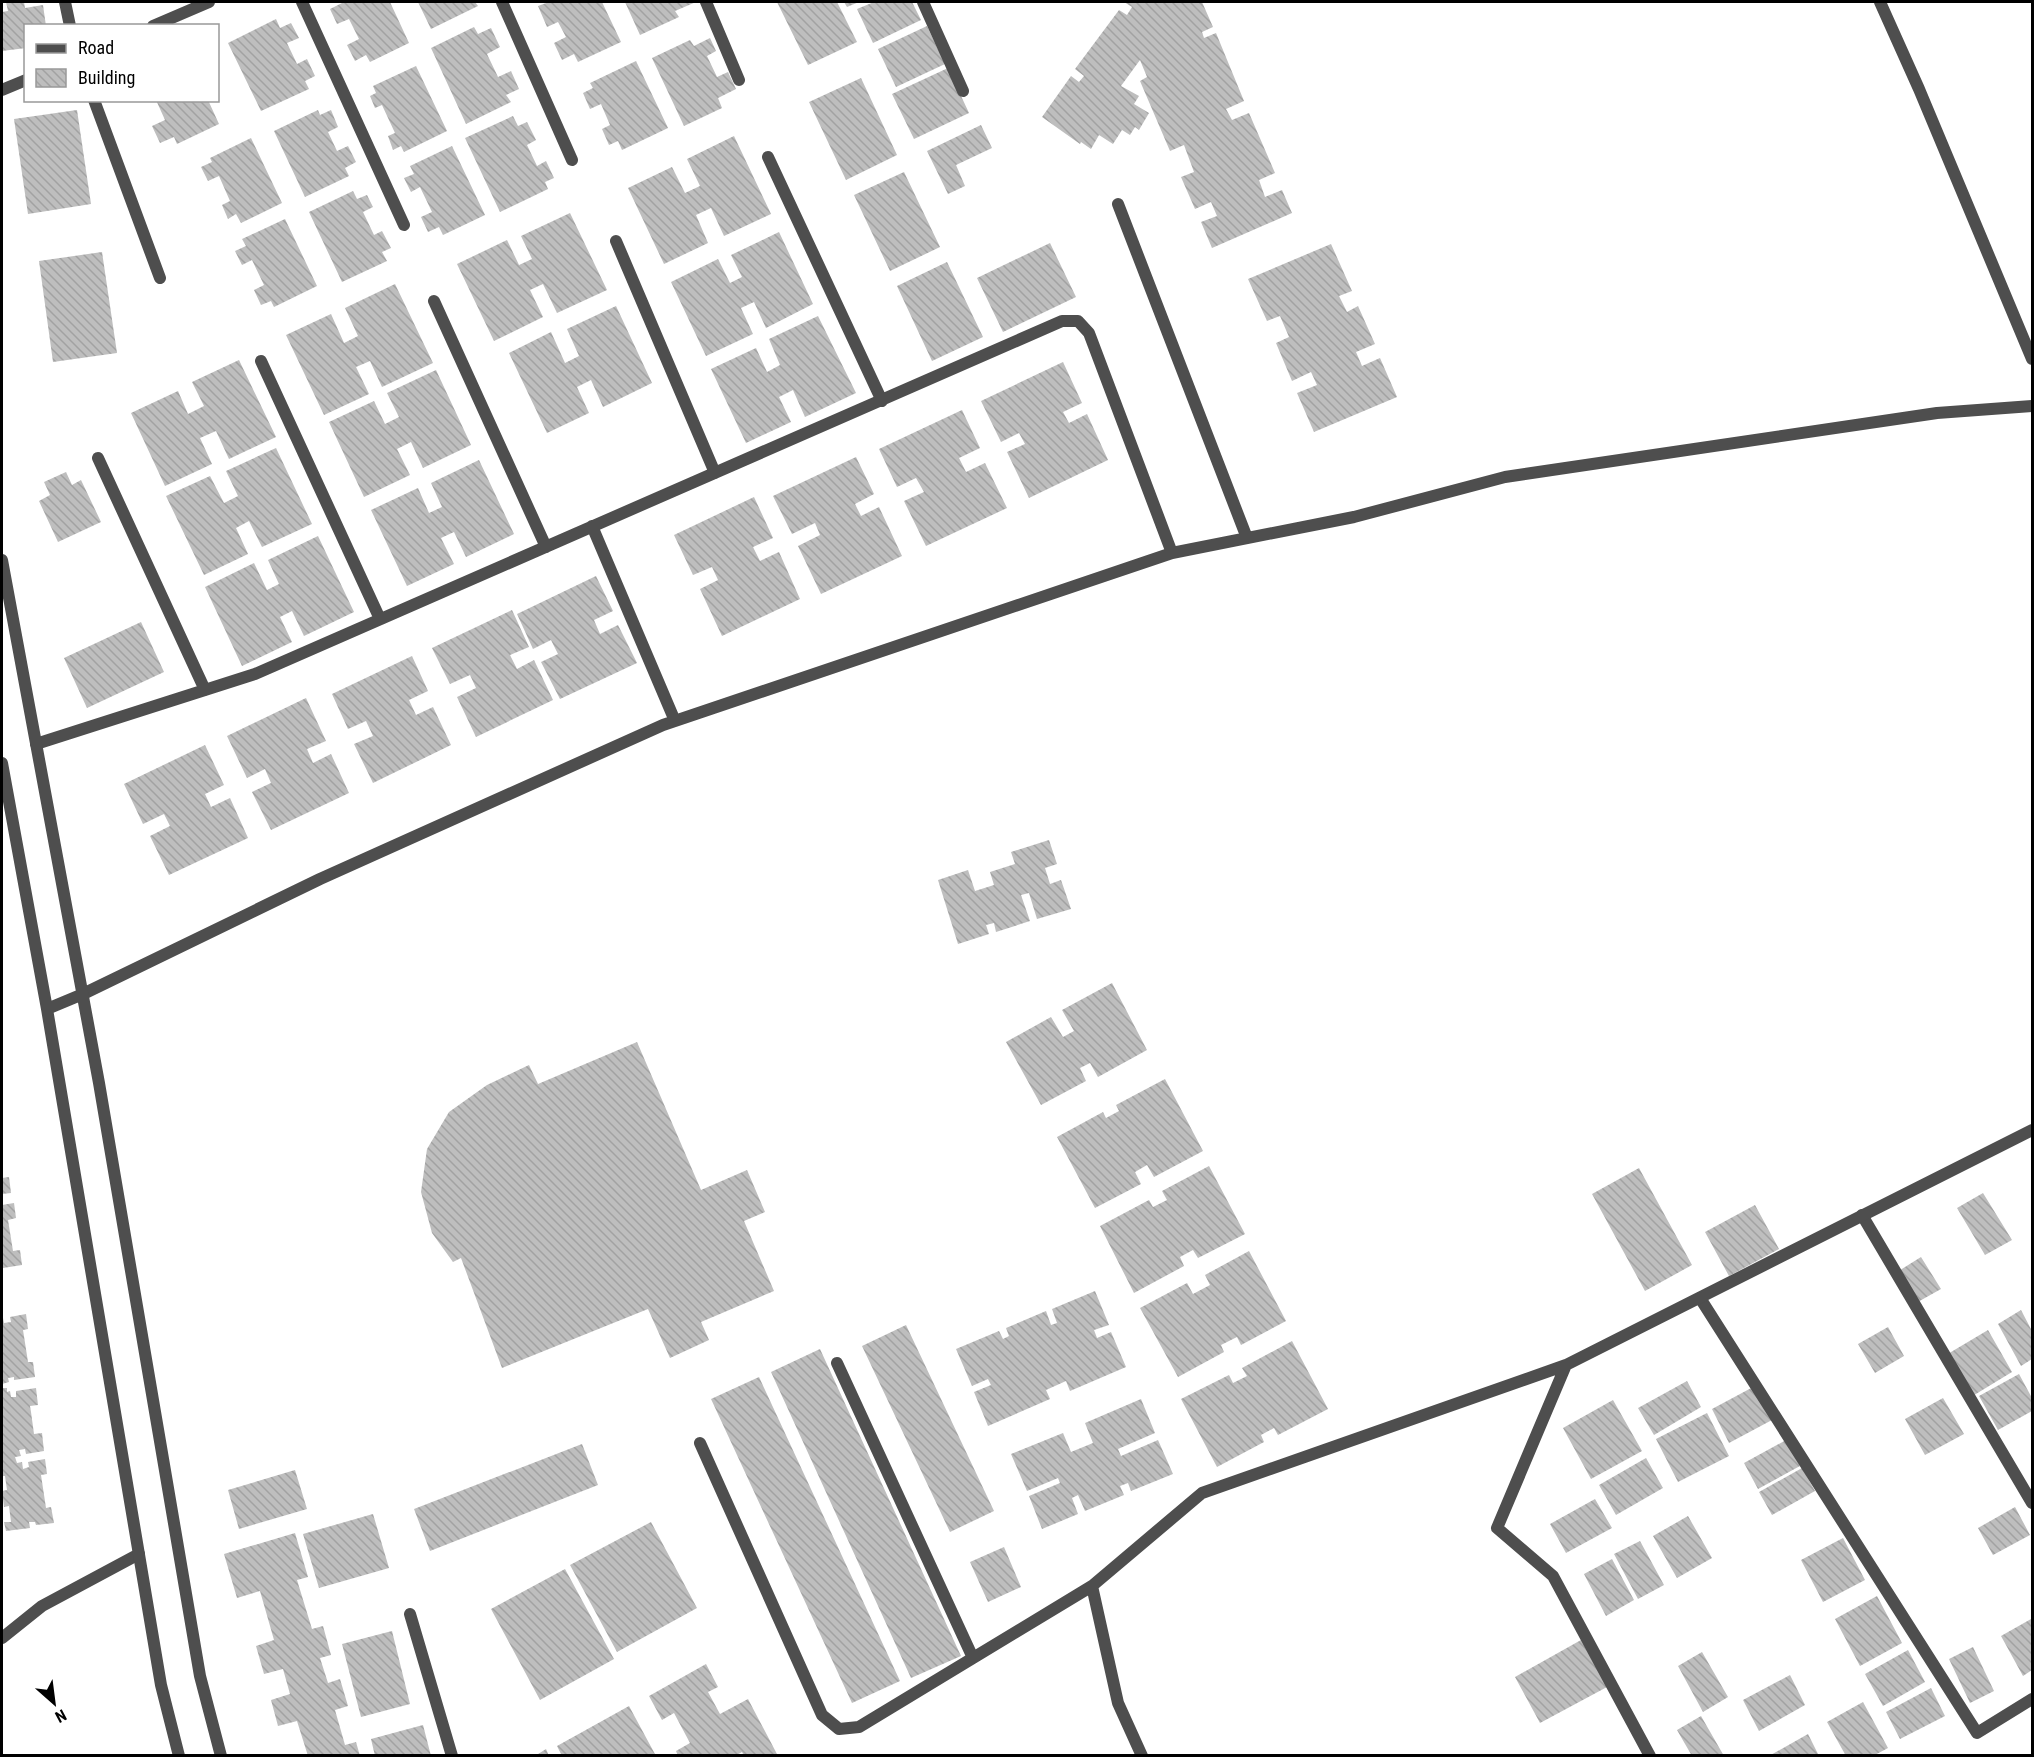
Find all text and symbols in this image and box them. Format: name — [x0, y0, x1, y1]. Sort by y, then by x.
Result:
legend — [24, 24, 219, 102]
text: Road — [78, 37, 114, 58]
text: Building — [78, 67, 135, 88]
north arrow — [24, 1673, 84, 1733]
text: N — [52, 1705, 70, 1726]

